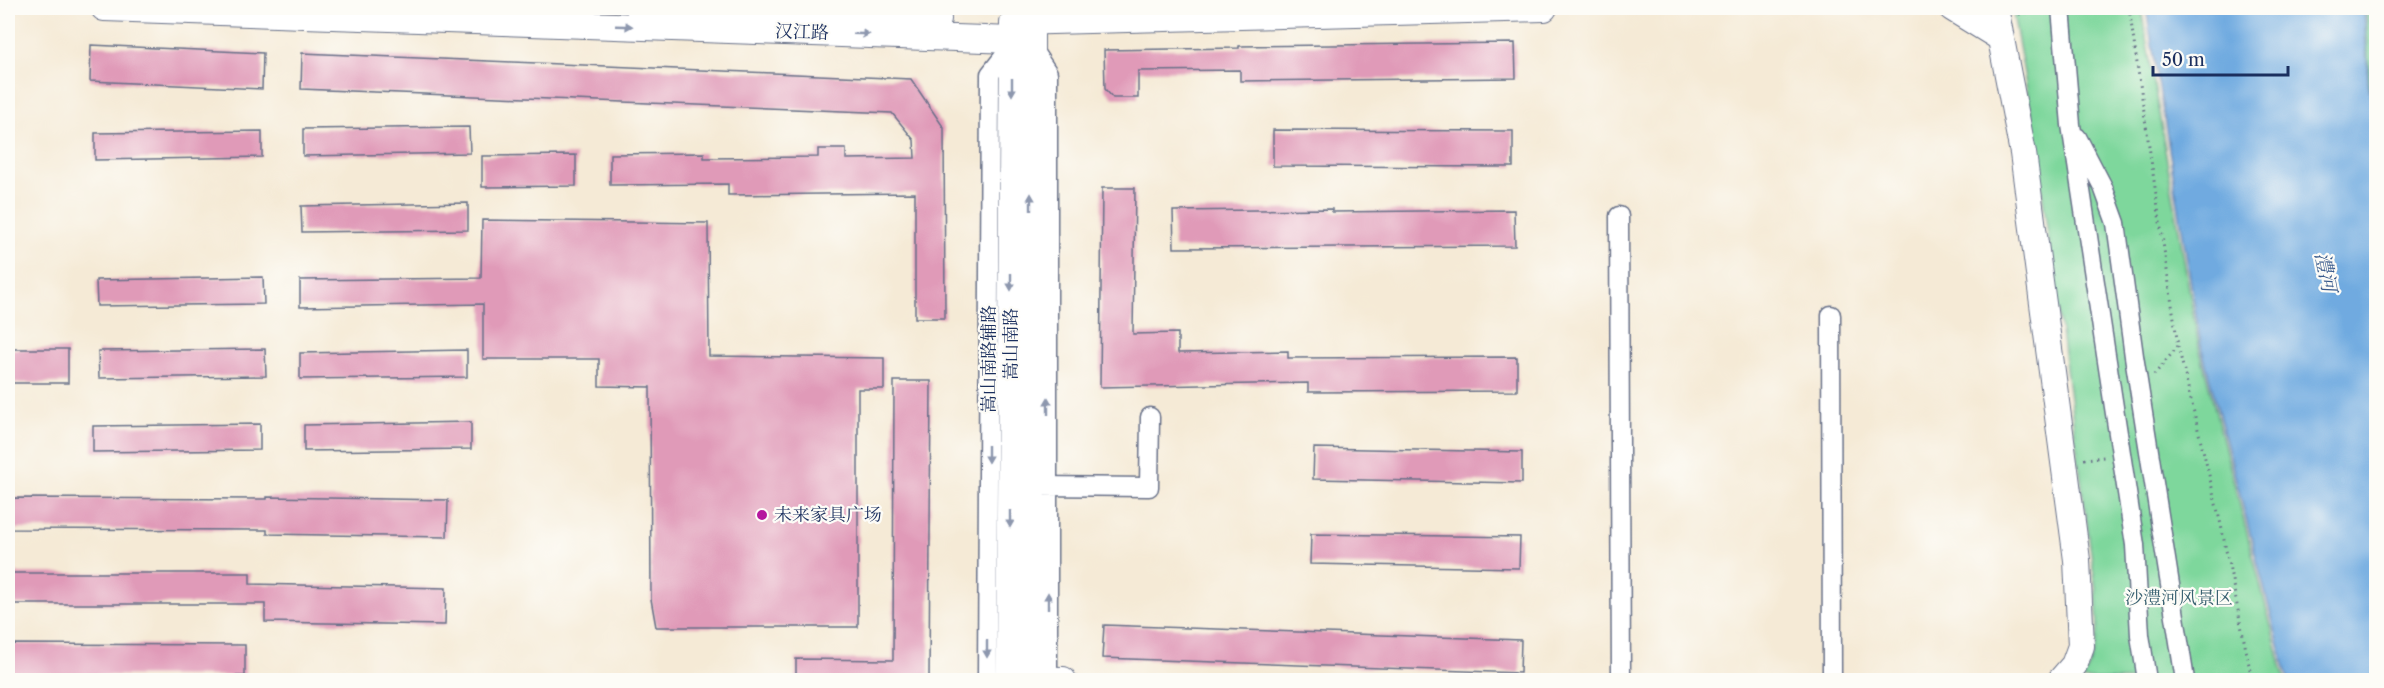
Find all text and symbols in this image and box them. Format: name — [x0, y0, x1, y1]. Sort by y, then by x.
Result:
street label: 汉江路 — [775, 20, 829, 44]
one-way arrow — [614, 21, 633, 31]
one-way arrow — [851, 30, 870, 39]
scale bar — [2153, 39, 2288, 77]
text: 50 m — [2162, 49, 2205, 71]
one-way arrow — [1007, 77, 1017, 96]
one-way arrow — [1026, 193, 1036, 212]
water label: 澧河 — [2310, 250, 2342, 297]
one-way arrow — [1006, 272, 1016, 291]
street label: 嵩山南路辅路 — [978, 305, 1000, 413]
street label: 嵩山南路 — [1000, 308, 1022, 380]
one-way arrow — [1043, 397, 1053, 416]
one-way arrow — [983, 444, 993, 463]
place label: 未来家具广场 — [774, 504, 882, 526]
marker: 未来家具广场 — [755, 508, 769, 522]
one-way arrow — [1005, 509, 1015, 528]
park label: 沙澧河风景区 — [2125, 587, 2233, 609]
one-way arrow — [1043, 592, 1053, 611]
one-way arrow — [982, 639, 992, 658]

